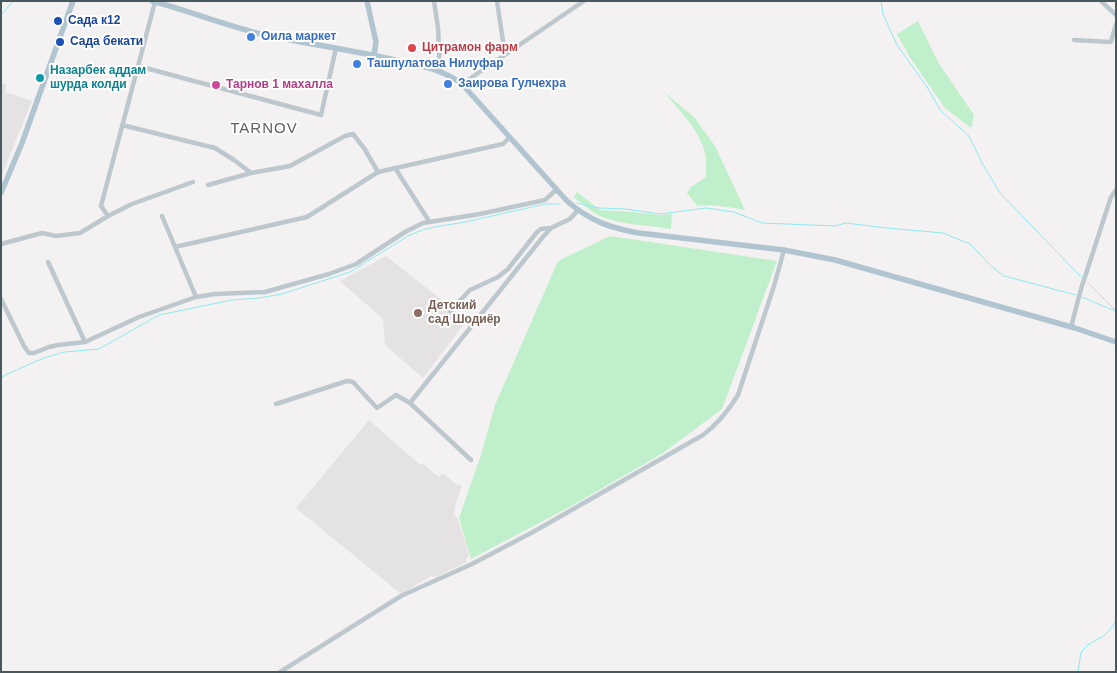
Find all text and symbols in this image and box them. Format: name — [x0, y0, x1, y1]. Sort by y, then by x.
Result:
place label: Сада к12 — [68, 14, 120, 28]
marker: Сада к12 — [52, 15, 64, 27]
place label: Оила маркет — [261, 30, 336, 44]
marker: Оила маркет — [245, 31, 257, 43]
place label: Сада бекати — [70, 35, 143, 49]
marker: Сада бекати — [54, 36, 66, 48]
place label: Цитрамон фарм — [422, 41, 518, 55]
marker: Цитрамон фарм — [406, 42, 418, 54]
place label: Ташпулатова Нилуфар — [367, 57, 504, 71]
marker: Ташпулатова Нилуфар — [351, 58, 363, 70]
place label: Назарбек аддам шурда колди — [50, 64, 146, 92]
marker: Назарбек аддам шурда колди — [34, 72, 46, 84]
place label: Заирова Гулчехра — [458, 77, 566, 91]
place label: Тарнов 1 махалла — [226, 78, 333, 92]
marker: Заирова Гулчехра — [442, 78, 454, 90]
marker: Тарнов 1 махалла — [210, 79, 222, 91]
district label: TARNOV — [230, 120, 298, 138]
place label: Детский сад Шодиёр — [428, 299, 501, 327]
marker: Детский сад Шодиёр — [412, 307, 424, 319]

